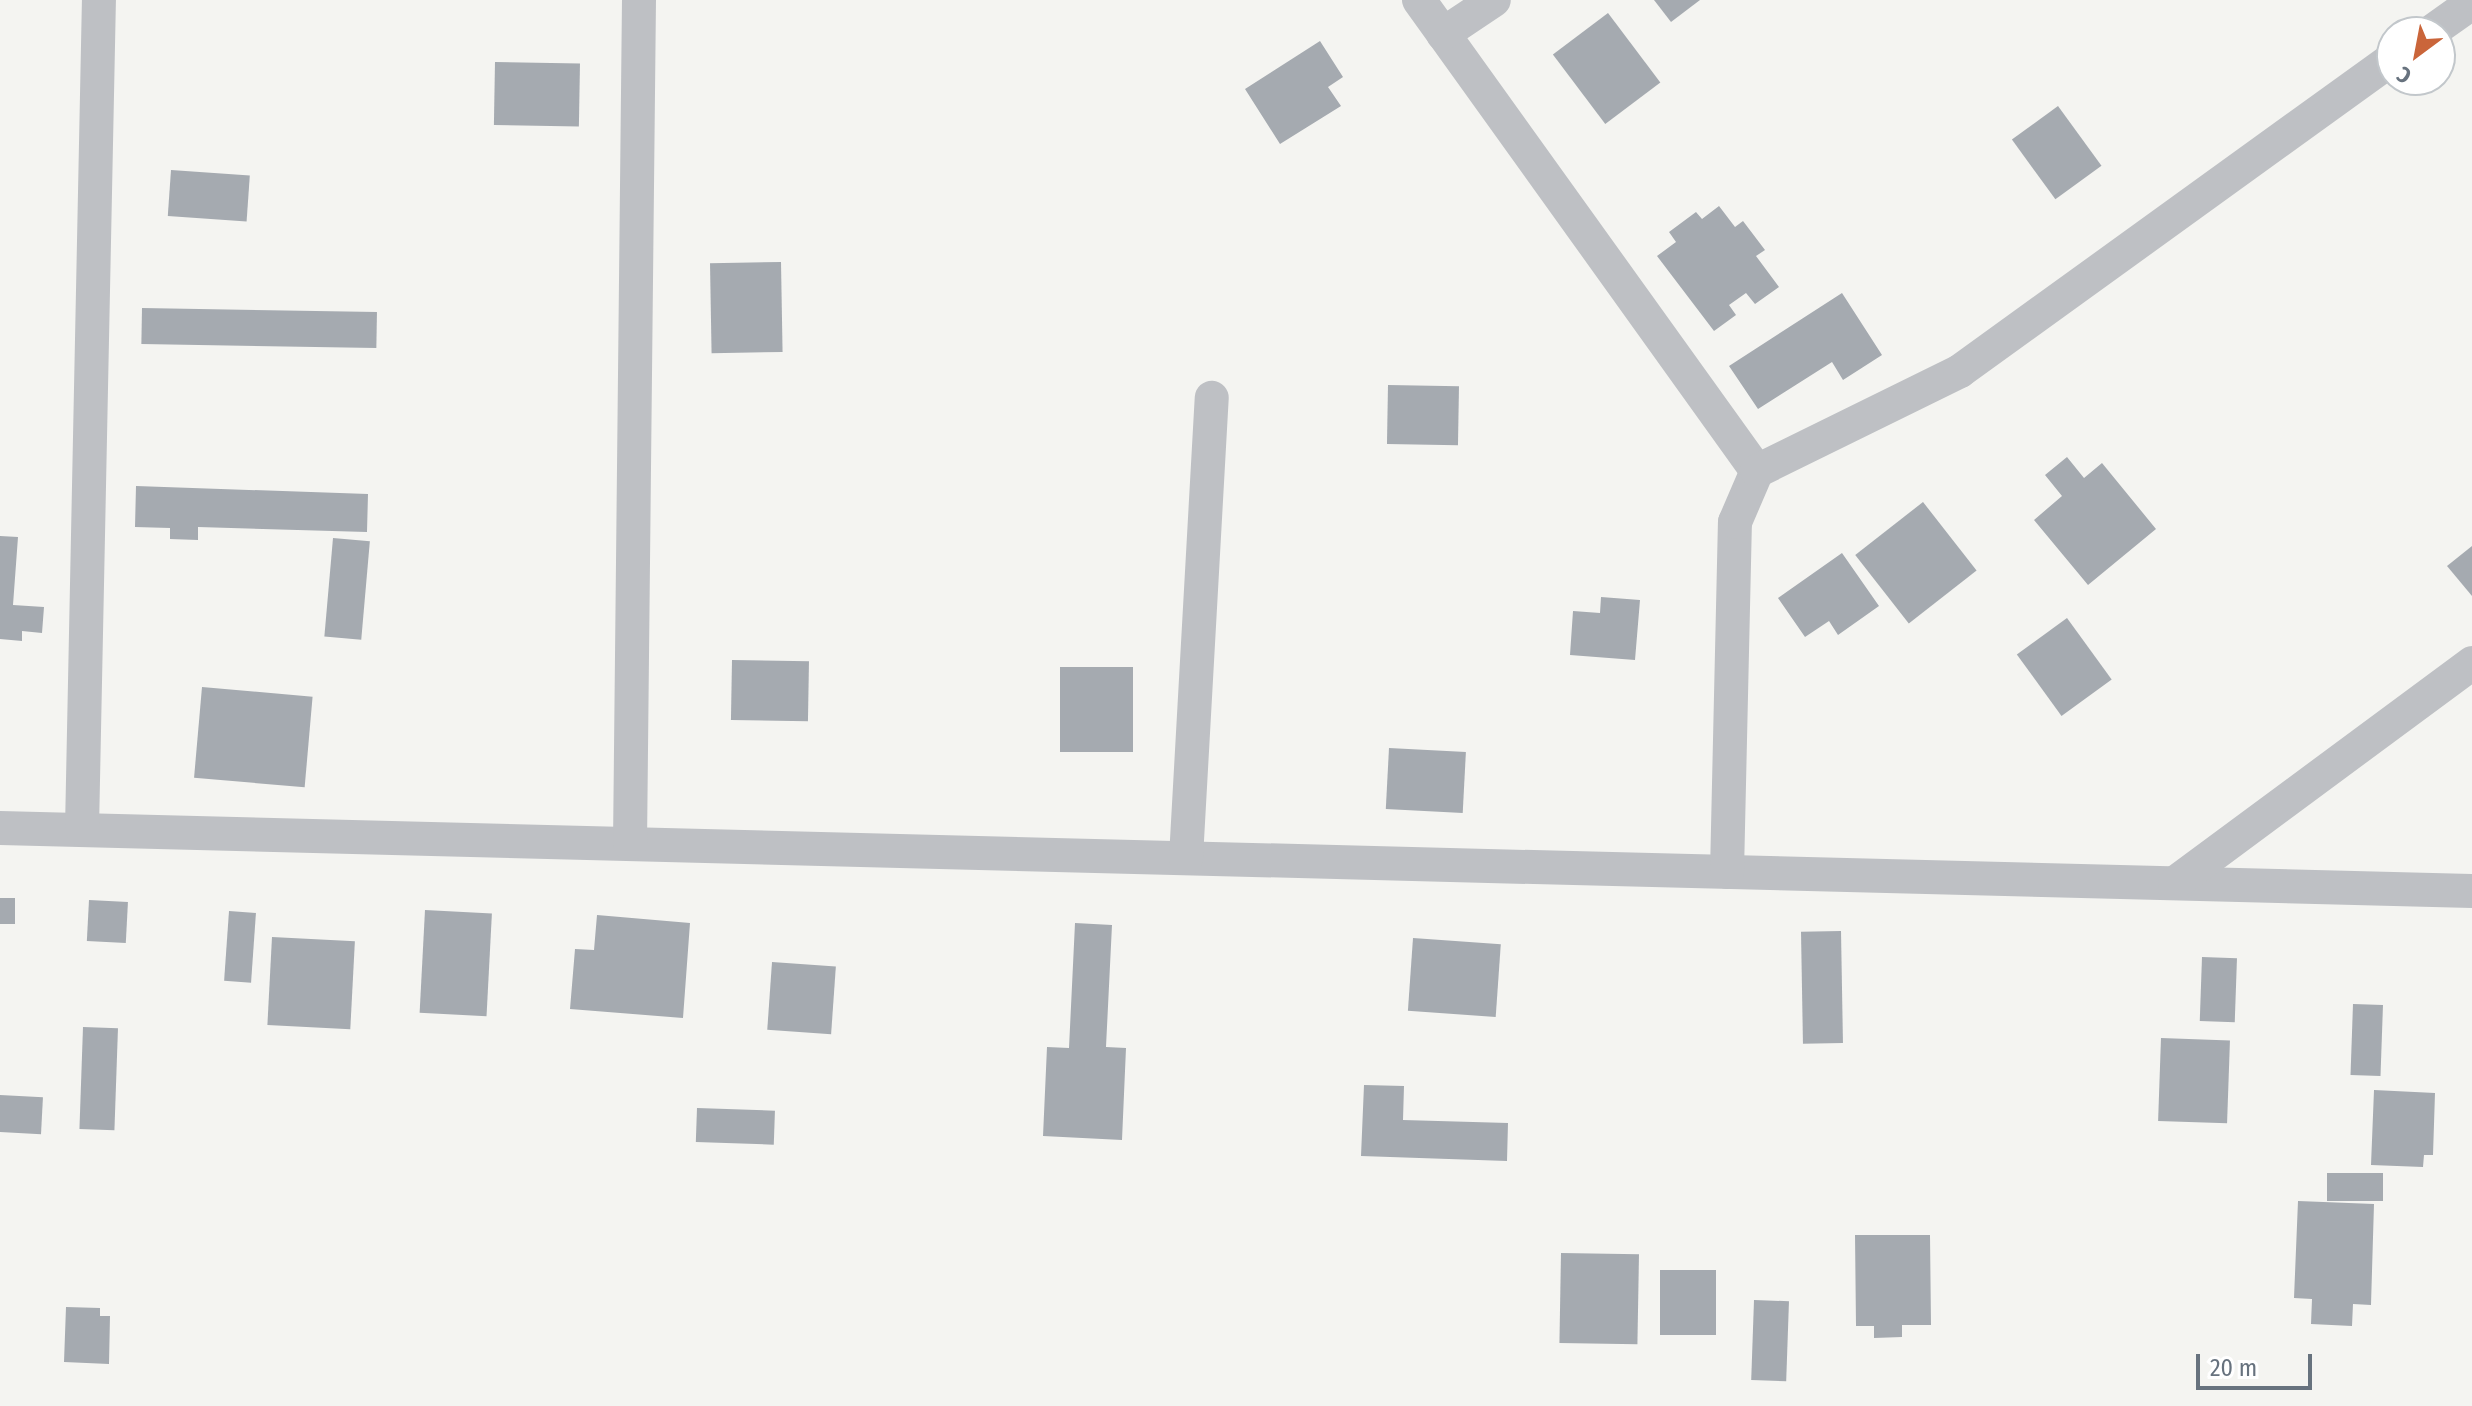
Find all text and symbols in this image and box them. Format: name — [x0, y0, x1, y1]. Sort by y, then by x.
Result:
north arrow — [2376, 16, 2456, 96]
text: С — [2392, 61, 2416, 90]
scale bar — [2200, 1338, 2316, 1388]
text: 20 m — [2210, 1354, 2257, 1382]

